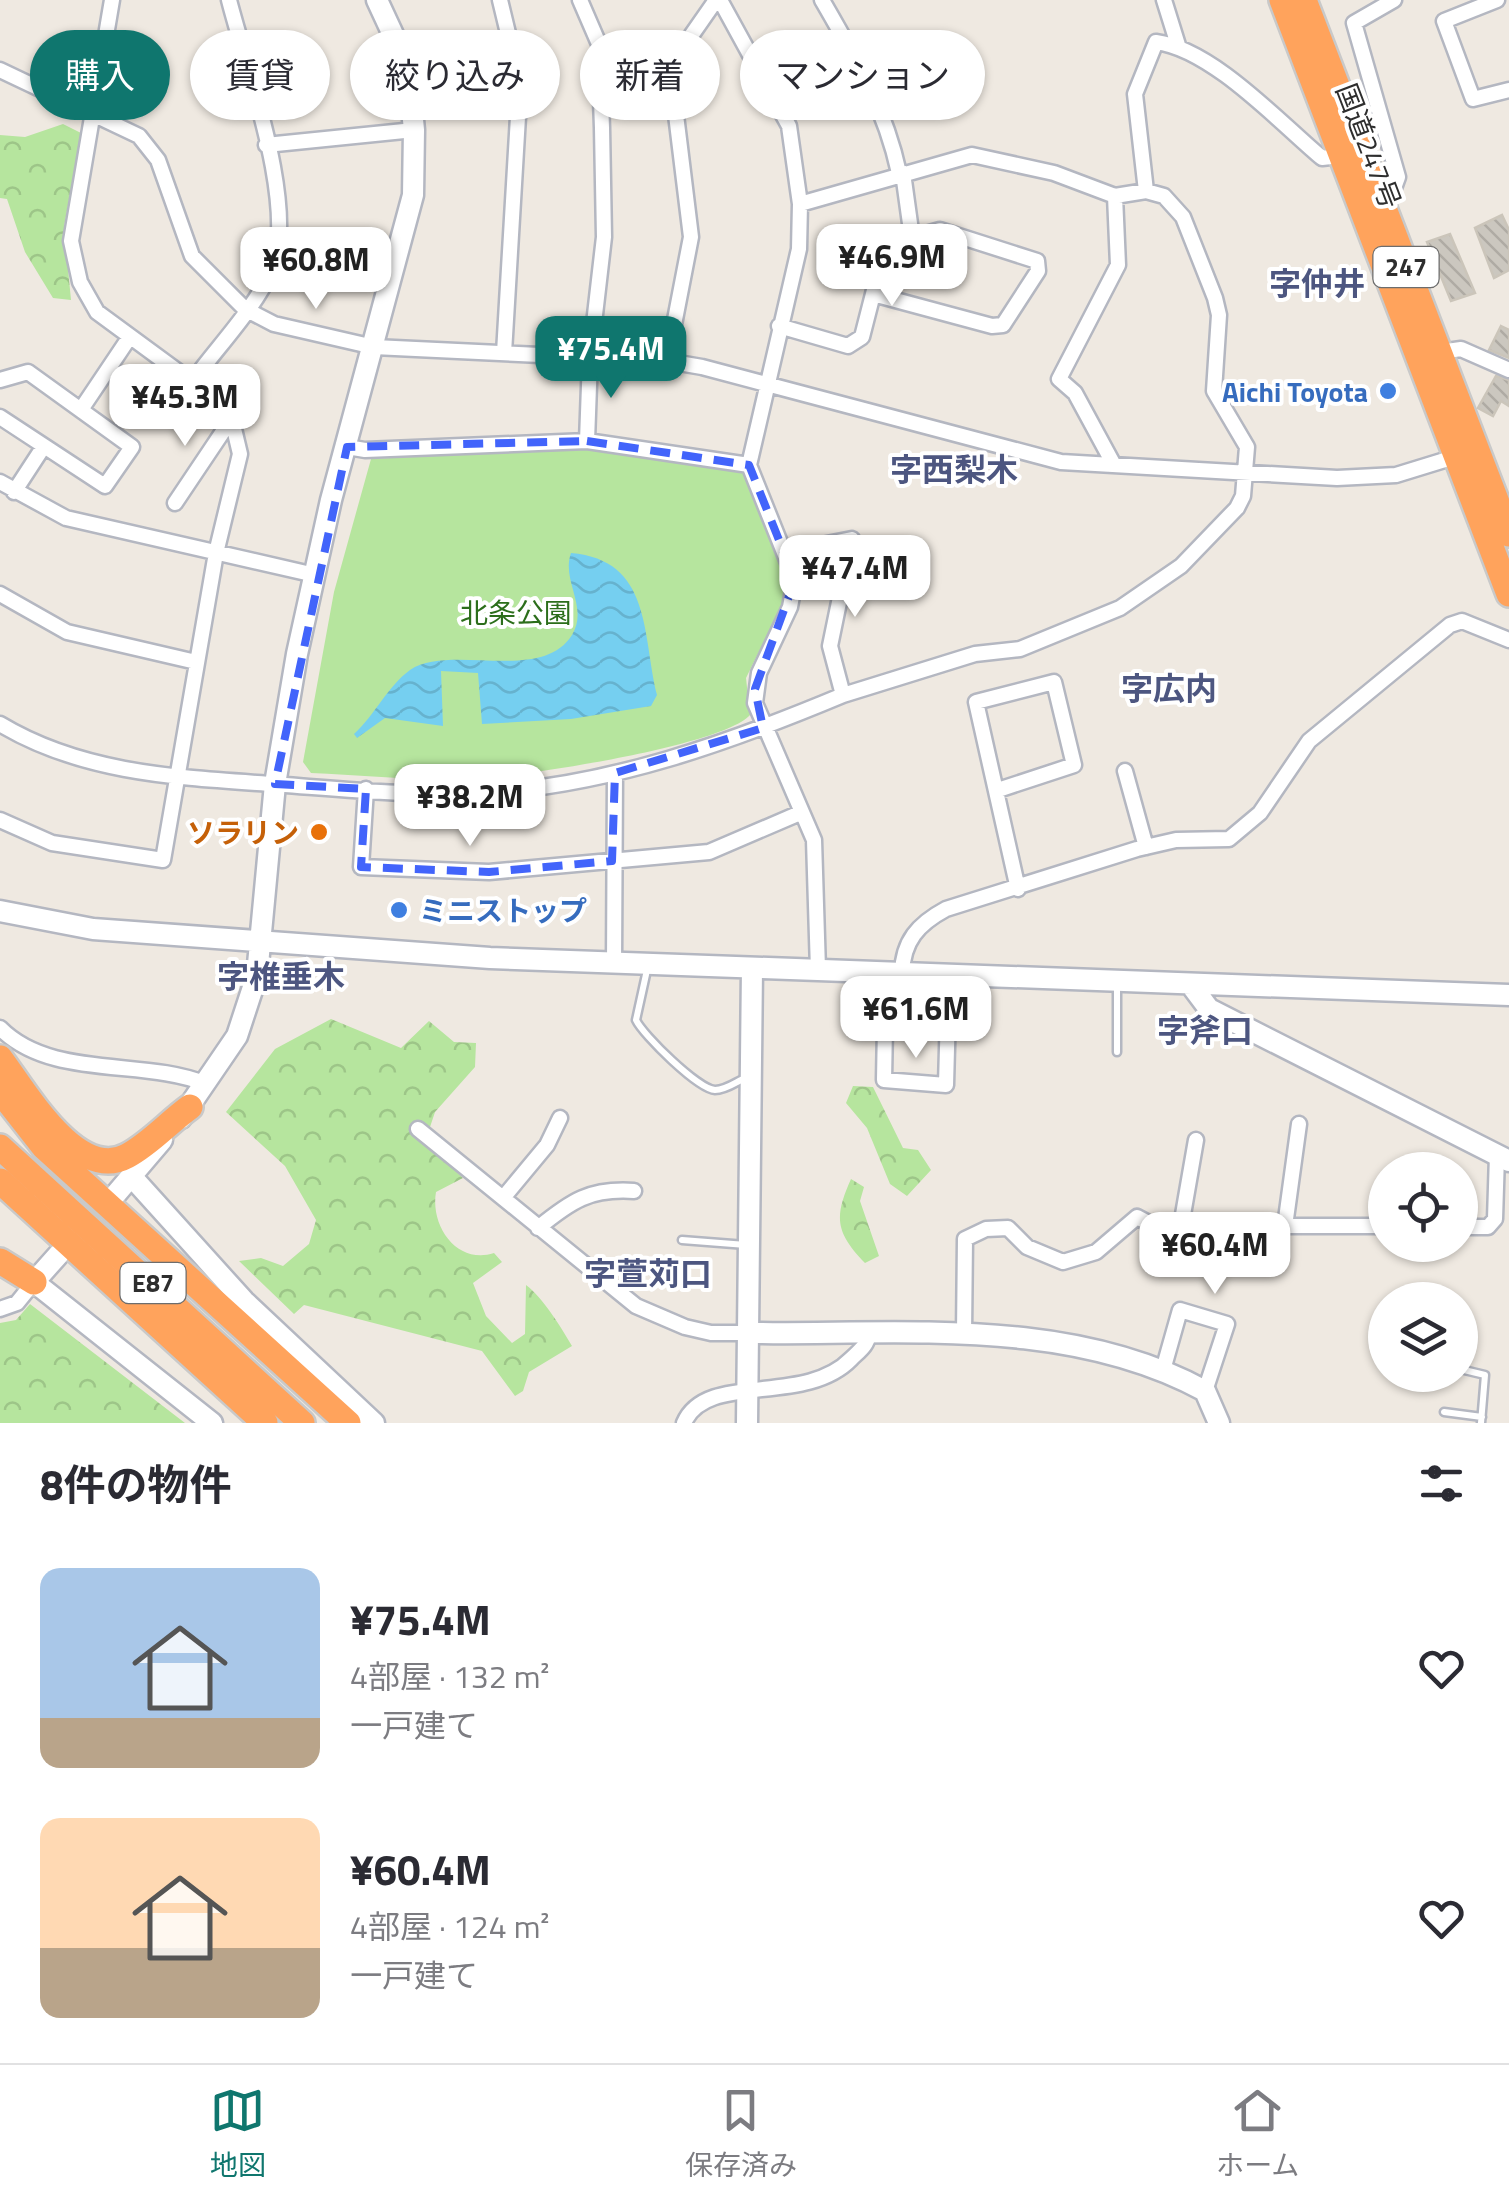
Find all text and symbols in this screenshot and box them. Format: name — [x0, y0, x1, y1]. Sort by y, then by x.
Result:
chip: 購入 — [30, 30, 170, 120]
chip: 賃貸 — [190, 30, 330, 120]
chip: 絞り込み — [350, 30, 560, 120]
chip: 新着 — [580, 30, 720, 120]
chip: マンション — [740, 30, 985, 120]
street label: 国道247号 — [1325, 77, 1413, 215]
pin: ¥46.9M — [811, 224, 973, 309]
pin: ¥60.8M — [235, 227, 397, 312]
text: ¥46.9M — [838, 232, 946, 280]
text: ¥60.8M — [262, 235, 370, 283]
road number: 247 — [1374, 247, 1438, 287]
district label: 字仲井 — [1269, 259, 1365, 307]
pin: ¥75.4M — [530, 316, 692, 401]
text: ¥75.4M — [557, 324, 665, 372]
pin: ¥45.3M — [104, 364, 266, 449]
place label: Aichi Toyota — [1222, 370, 1368, 413]
text: ¥45.3M — [131, 372, 239, 420]
marker: Aichi Toyota — [1377, 380, 1399, 402]
district label: 字西梨木 — [890, 445, 1018, 493]
pin: ¥47.4M — [774, 535, 936, 620]
text: ¥47.4M — [801, 543, 909, 591]
park label: 北条公園 — [460, 591, 572, 634]
district label: 字広内 — [1121, 664, 1217, 712]
pin: ¥38.2M — [389, 764, 551, 849]
text: ¥38.2M — [416, 772, 524, 820]
place label: ソラリン — [187, 811, 299, 854]
marker: ソラリン — [308, 821, 330, 843]
place label: ミニストップ — [419, 889, 587, 932]
marker: ミニストップ — [388, 899, 410, 921]
district label: 字椎垂木 — [217, 952, 345, 1000]
pin: ¥61.6M — [835, 976, 997, 1061]
text: ¥61.6M — [862, 984, 970, 1032]
district label: 字斧口 — [1157, 1006, 1253, 1054]
map controls — [1368, 1152, 1478, 1392]
button: locate — [1368, 1152, 1478, 1262]
pin: ¥60.4M — [1134, 1212, 1296, 1297]
text: ¥60.4M — [1161, 1220, 1269, 1268]
district label: 字萱苅口 — [584, 1249, 712, 1297]
road number: E87 — [120, 1263, 186, 1303]
button: layers — [1368, 1282, 1478, 1392]
text: 8件の物件 — [40, 1452, 232, 1516]
icon: filters — [1414, 1456, 1469, 1511]
text: ¥75.4M — [350, 1587, 491, 1651]
icon: home — [120, 1608, 240, 1728]
icon: heart — [1414, 1641, 1469, 1696]
text: 4部屋 · 132 m² — [350, 1652, 549, 1700]
text: 一戸建て — [350, 1701, 478, 1749]
text: ¥60.4M — [350, 1837, 491, 1901]
icon: home — [120, 1858, 240, 1978]
icon: heart — [1414, 1891, 1469, 1946]
text: 4部屋 · 124 m² — [350, 1902, 549, 1950]
text: 一戸建て — [350, 1951, 478, 1999]
tab: 地図 — [210, 2083, 266, 2186]
tab: 保存済み — [685, 2083, 797, 2186]
tab: ホーム — [1216, 2083, 1299, 2186]

